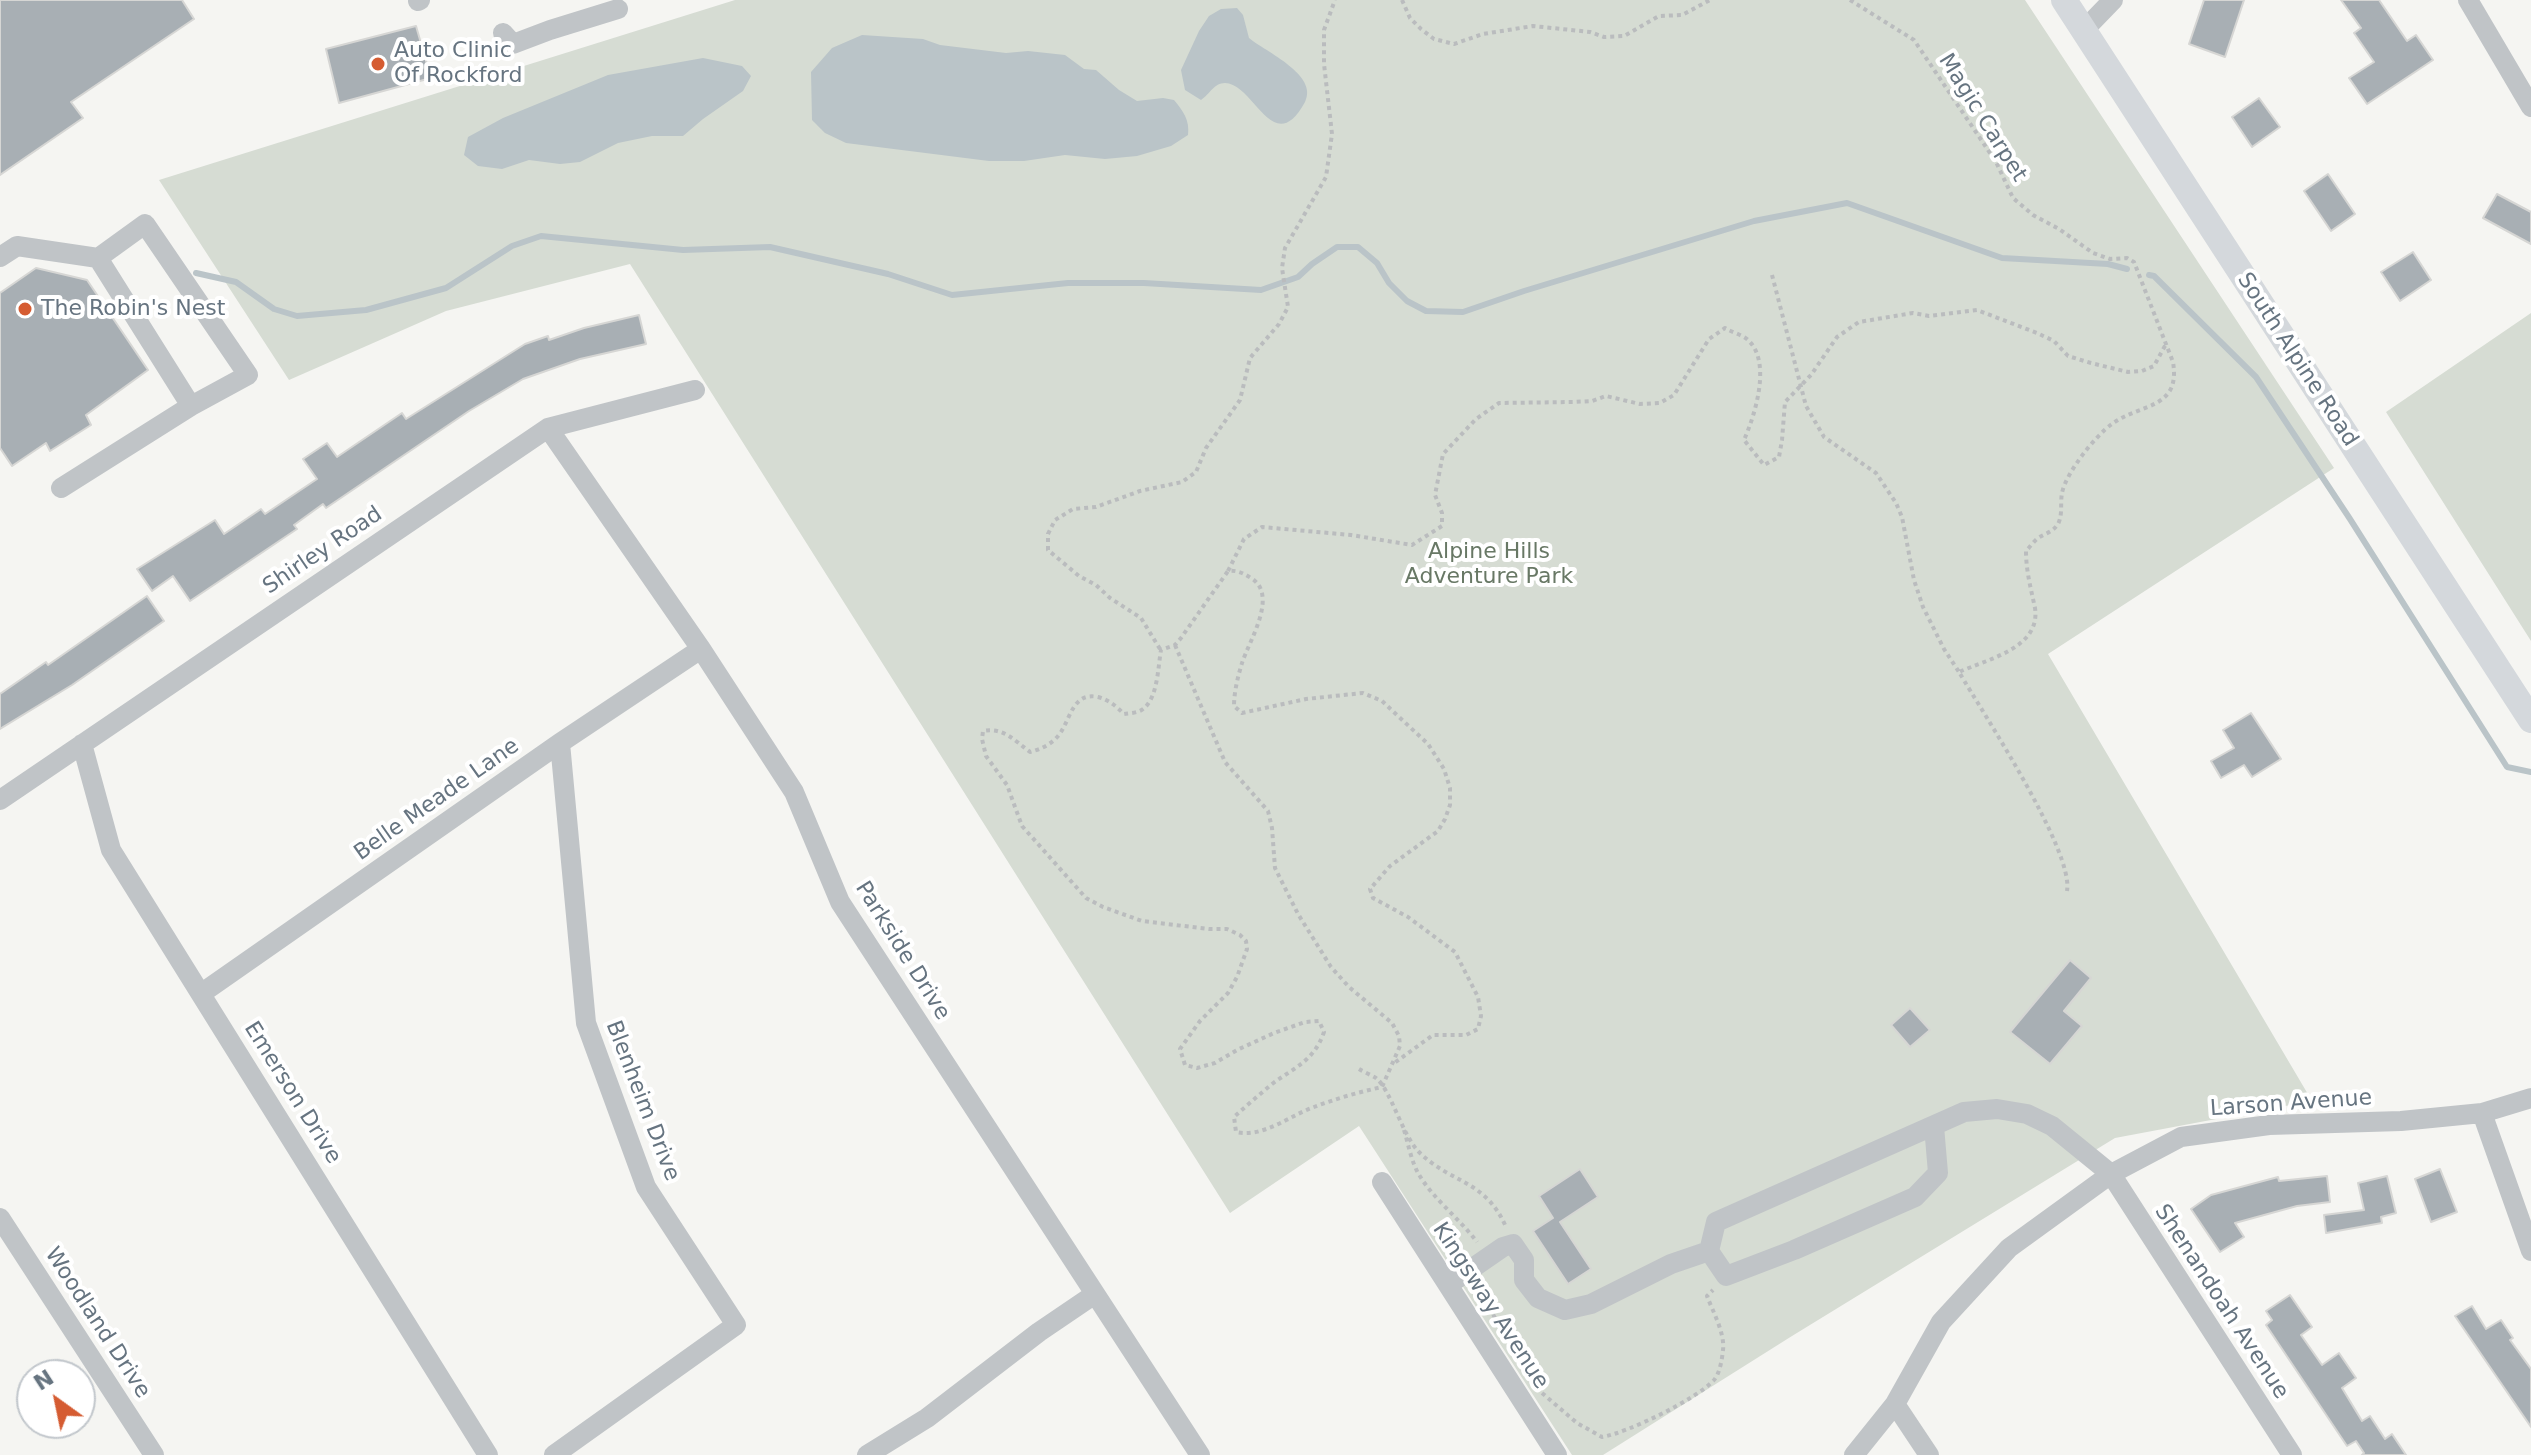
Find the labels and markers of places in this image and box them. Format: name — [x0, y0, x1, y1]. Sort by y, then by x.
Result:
place label: Auto Clinic Of Rockford — [394, 38, 522, 90]
marker: Auto Clinic Of Rockford — [369, 55, 387, 73]
place label: The Robin's Nest — [41, 296, 225, 322]
marker: The Robin's Nest — [16, 300, 34, 318]

